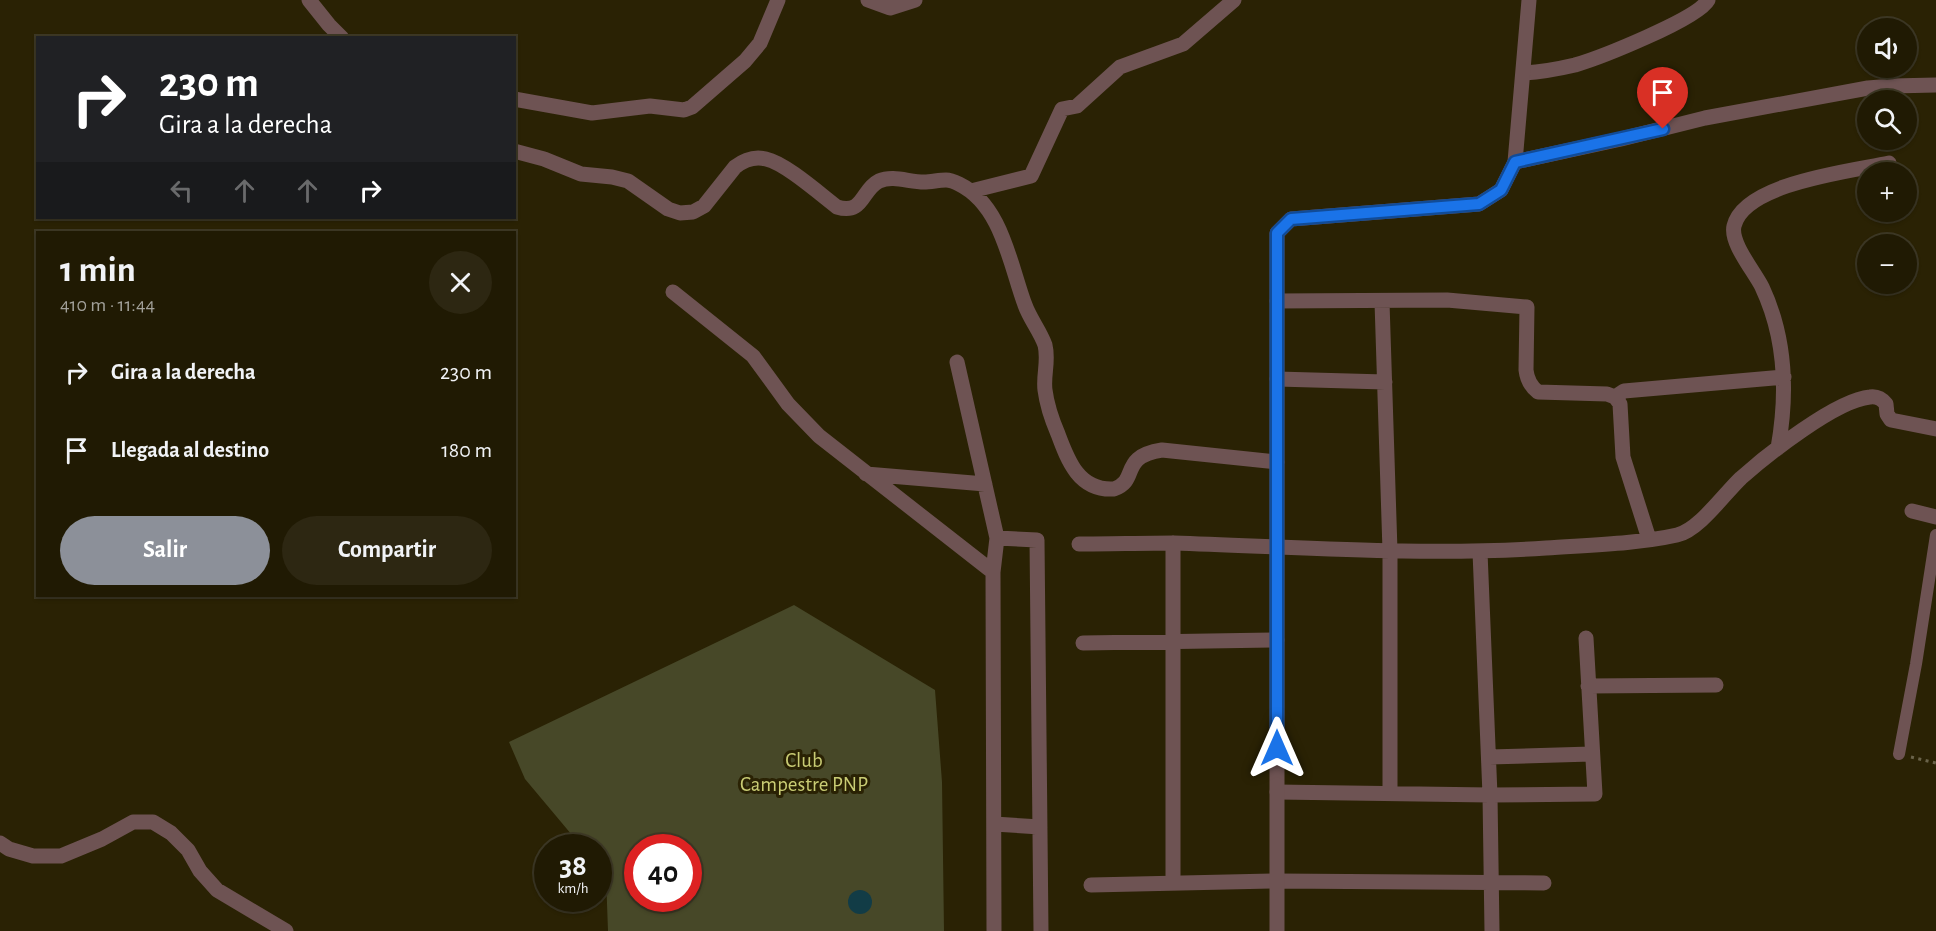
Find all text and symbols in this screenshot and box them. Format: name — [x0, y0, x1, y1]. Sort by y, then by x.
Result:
map controls — [1857, 18, 1917, 294]
button: sound — [1857, 18, 1917, 78]
icon: right — [60, 60, 138, 138]
text: 230 m — [159, 62, 259, 104]
pin — [1637, 67, 1688, 129]
icon: arrive — [1646, 76, 1679, 109]
button: search — [1857, 90, 1917, 150]
text: Gira a la derecha — [159, 111, 332, 138]
button: + — [1857, 162, 1917, 222]
icon: left — [165, 174, 198, 207]
icon: ahead — [228, 174, 261, 207]
icon: ahead — [291, 174, 324, 207]
icon: right — [354, 174, 387, 207]
button: − — [1857, 234, 1917, 294]
button: close — [429, 251, 492, 314]
text: 1 min — [60, 252, 136, 288]
text: 410 m · 11:44 — [60, 295, 155, 315]
icon: right — [60, 356, 93, 389]
text: Gira a la derecha — [111, 361, 256, 383]
text: 230 m — [440, 361, 492, 383]
icon: arrive — [60, 434, 93, 467]
text: Llegada al destino — [111, 439, 269, 461]
text: 180 m — [441, 439, 492, 461]
button: Salir — [60, 516, 270, 585]
button: Compartir — [282, 516, 492, 585]
position arrow — [1245, 716, 1309, 780]
park label: Club Campestre PNP — [740, 750, 868, 795]
speed limit sign: 40 — [624, 834, 702, 912]
text: 38 — [559, 851, 587, 881]
text: km/h — [558, 881, 588, 896]

